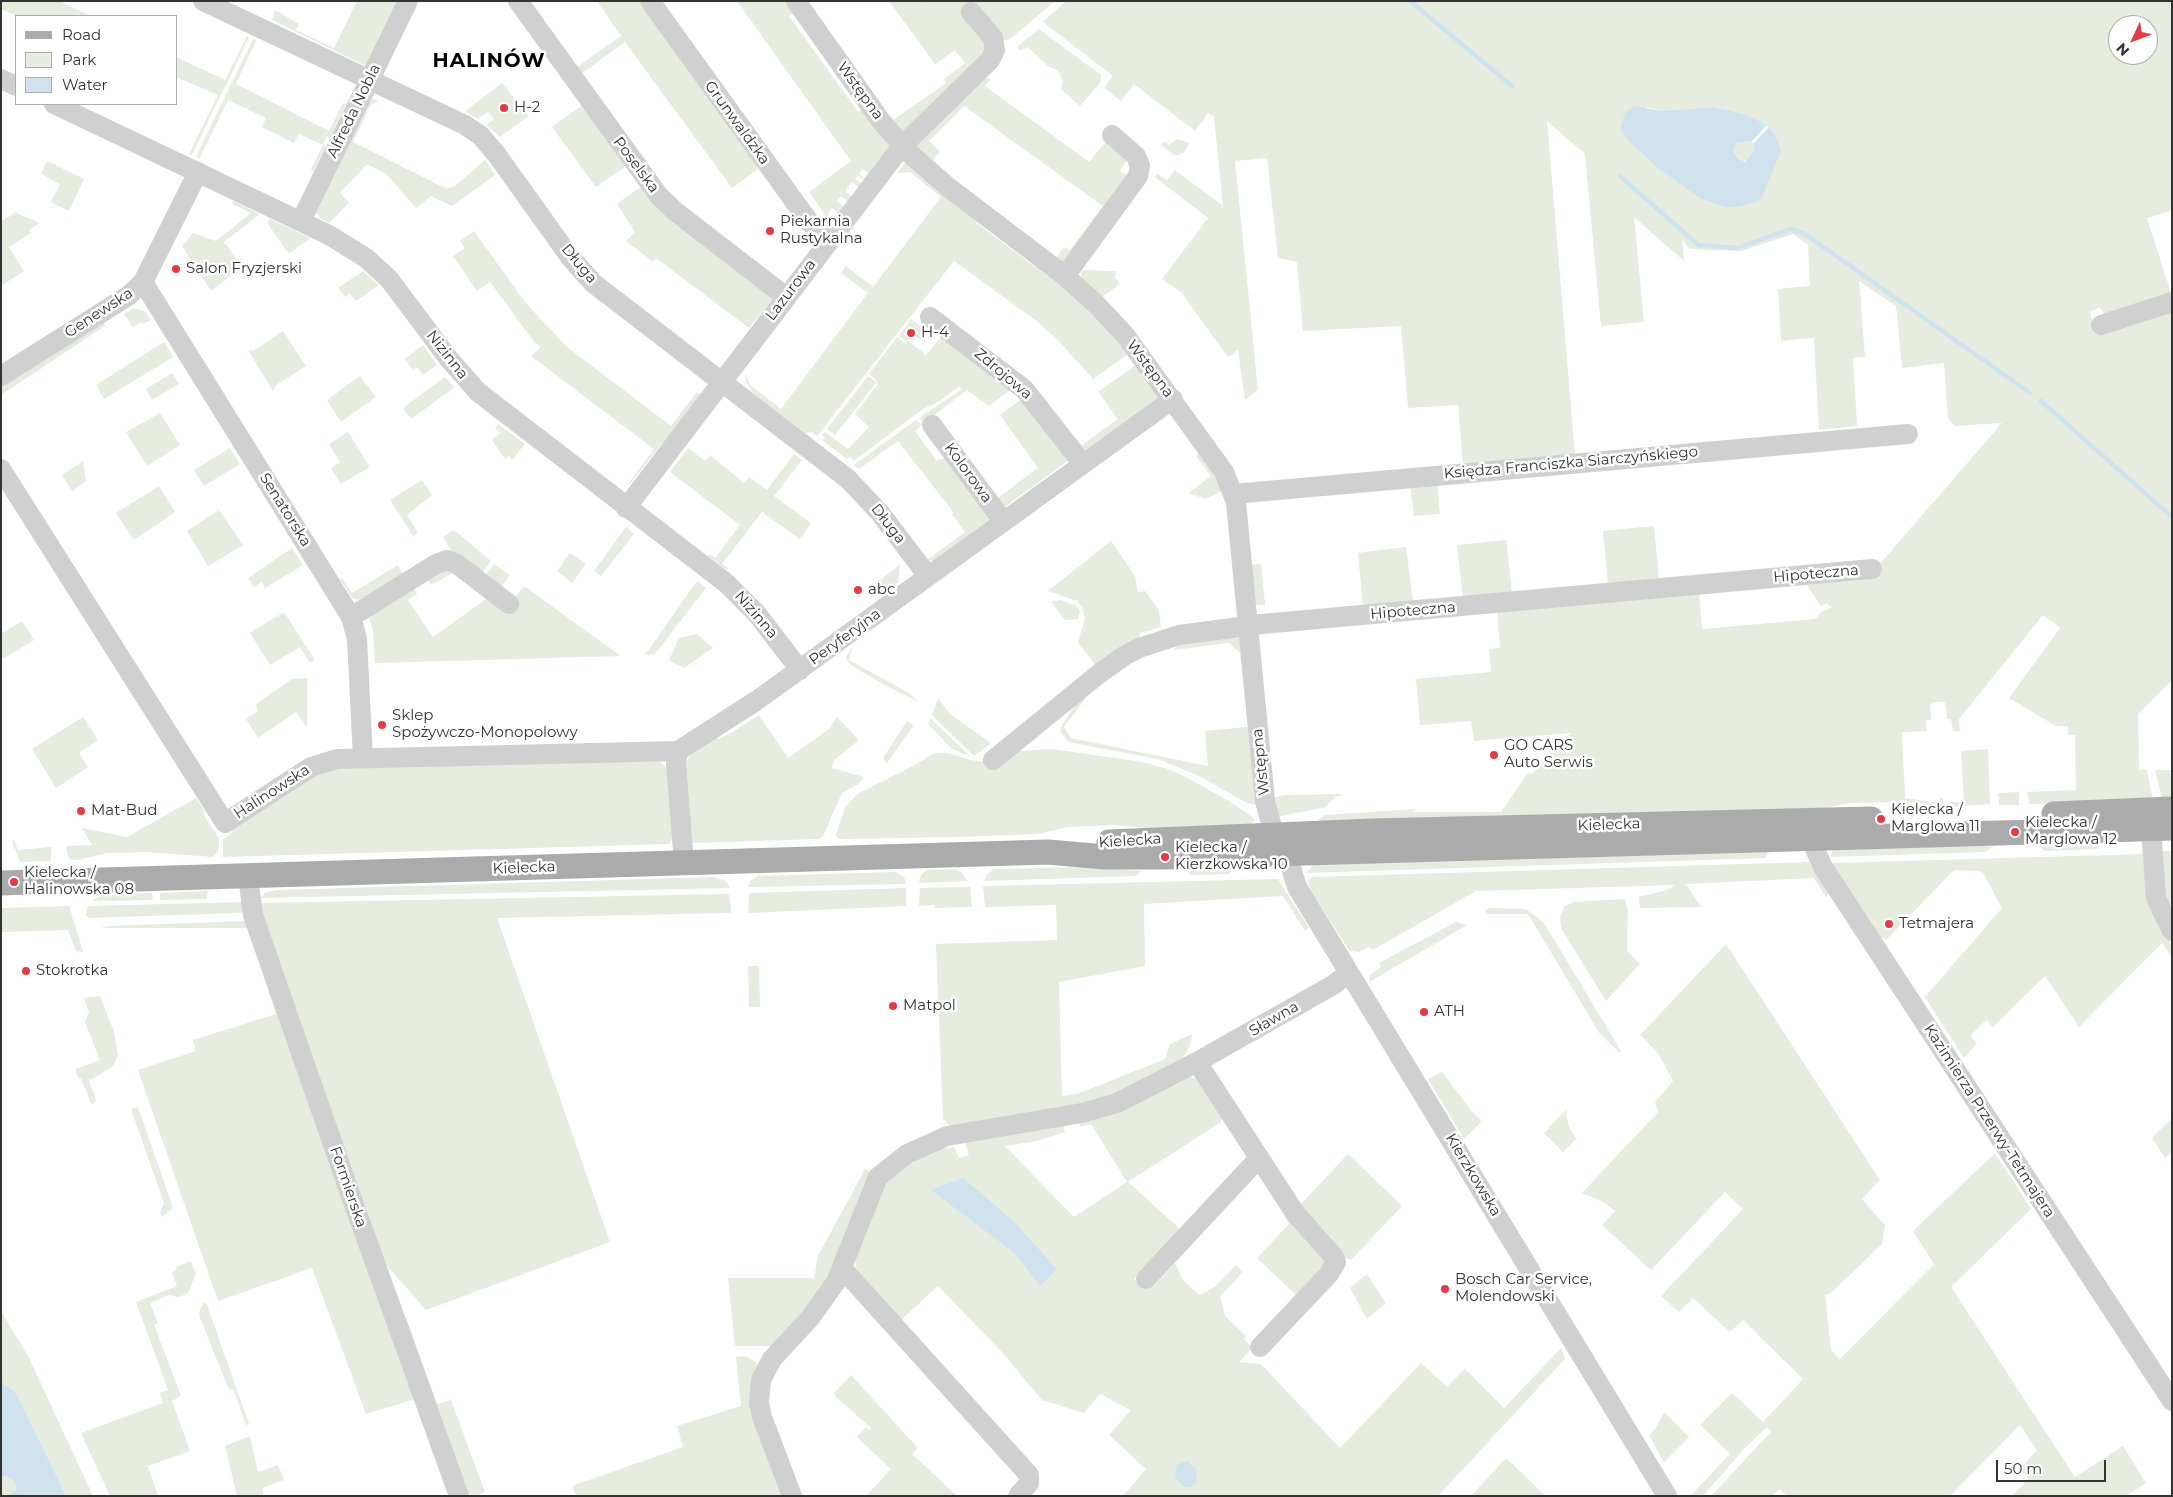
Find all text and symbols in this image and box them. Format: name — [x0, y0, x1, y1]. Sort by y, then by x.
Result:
legend — [15, 15, 178, 105]
north arrow — [2108, 15, 2158, 65]
text: Road — [62, 25, 101, 44]
text: N — [2112, 39, 2133, 60]
district label: HALINÓW — [432, 49, 546, 73]
text: Park — [62, 50, 96, 69]
street label: Wstępna — [833, 59, 887, 123]
street label: Alfreda Nobla — [323, 61, 385, 161]
text: Water — [62, 75, 108, 94]
street label: Grunwaldzka — [701, 78, 773, 168]
place label: H-2 — [514, 99, 540, 117]
marker: H-2 — [498, 102, 510, 114]
street label: Poselska — [609, 133, 663, 197]
place label: Piekarnia Rustykalna — [780, 213, 863, 248]
marker: Piekarnia Rustykalna — [764, 225, 776, 237]
street label: Długa — [557, 241, 601, 287]
street label: Lazurowa — [762, 256, 820, 324]
place label: Salon Fryzjerski — [186, 260, 302, 278]
marker: Salon Fryzjerski — [170, 263, 182, 275]
street label: Genewska — [61, 284, 137, 342]
place label: H-4 — [921, 324, 949, 342]
street label: Nizinna — [422, 327, 472, 383]
marker: H-4 — [905, 327, 917, 339]
street label: Wstępna — [1123, 337, 1177, 401]
street label: Zdrojowa — [970, 345, 1036, 403]
street label: Kolorowa — [940, 439, 996, 507]
street label: Księdza Franciszka Siarczyńskiego — [1443, 443, 1699, 483]
street label: Senatorska — [255, 470, 315, 550]
street label: Długa — [867, 500, 909, 548]
street label: Hipoteczna — [1773, 561, 1859, 587]
place label: abc — [868, 581, 895, 599]
marker: abc — [852, 584, 864, 596]
street label: Nizinna — [730, 588, 782, 642]
street label: Hipoteczna — [1370, 598, 1456, 624]
street label: Peryferyjna — [806, 605, 884, 669]
place label: Sklep Spożywczo-Monopolowy — [392, 707, 578, 742]
marker: Sklep Spożywczo-Monopolowy — [376, 719, 388, 731]
street label: Wstępna — [1249, 728, 1273, 796]
place label: GO CARS Auto Serwis — [1504, 737, 1593, 772]
marker: GO CARS Auto Serwis — [1488, 749, 1500, 761]
street label: Halinowska — [231, 761, 313, 823]
place label: Kielecka / Marglowa 11 — [1891, 801, 1980, 836]
place label: Mat-Bud — [91, 802, 157, 820]
marker: Mat-Bud — [75, 805, 87, 817]
marker: Kielecka / Marglowa 11 — [1875, 813, 1887, 825]
place label: Kielecka / Marglowa 12 — [2025, 814, 2117, 849]
street label: Kielecka — [1577, 815, 1641, 835]
marker: Kielecka / Marglowa 12 — [2009, 826, 2021, 838]
street label: Kielecka — [1098, 830, 1162, 852]
place label: Kielecka / Kierzkowska 10 — [1175, 839, 1288, 874]
marker: Kielecka / Kierzkowska 10 — [1159, 851, 1171, 863]
street label: Kielecka — [492, 858, 556, 878]
place label: Kielecka / Halinowska 08 — [24, 864, 134, 899]
marker: Kielecka / Halinowska 08 — [8, 876, 20, 888]
place label: Tetmajera — [1899, 915, 1974, 933]
marker: Tetmajera — [1883, 918, 1895, 930]
place label: Stokrotka — [36, 962, 108, 980]
marker: Stokrotka — [20, 965, 32, 977]
place label: Matpol — [903, 997, 956, 1015]
street label: Sławna — [1246, 998, 1302, 1040]
marker: Matpol — [887, 1000, 899, 1012]
place label: ATH — [1434, 1003, 1465, 1021]
marker: ATH — [1418, 1006, 1430, 1018]
street label: Kazimierza Przerwy-Tetmajera — [1920, 1021, 2058, 1221]
street label: Kierzkowska — [1441, 1130, 1505, 1220]
street label: Formierska — [326, 1144, 370, 1230]
place label: Bosch Car Service, Molendowski — [1455, 1271, 1592, 1306]
marker: Bosch Car Service, Molendowski — [1439, 1283, 1451, 1295]
scale bar — [1998, 1450, 2108, 1482]
text: 50 m — [2004, 1459, 2042, 1478]

